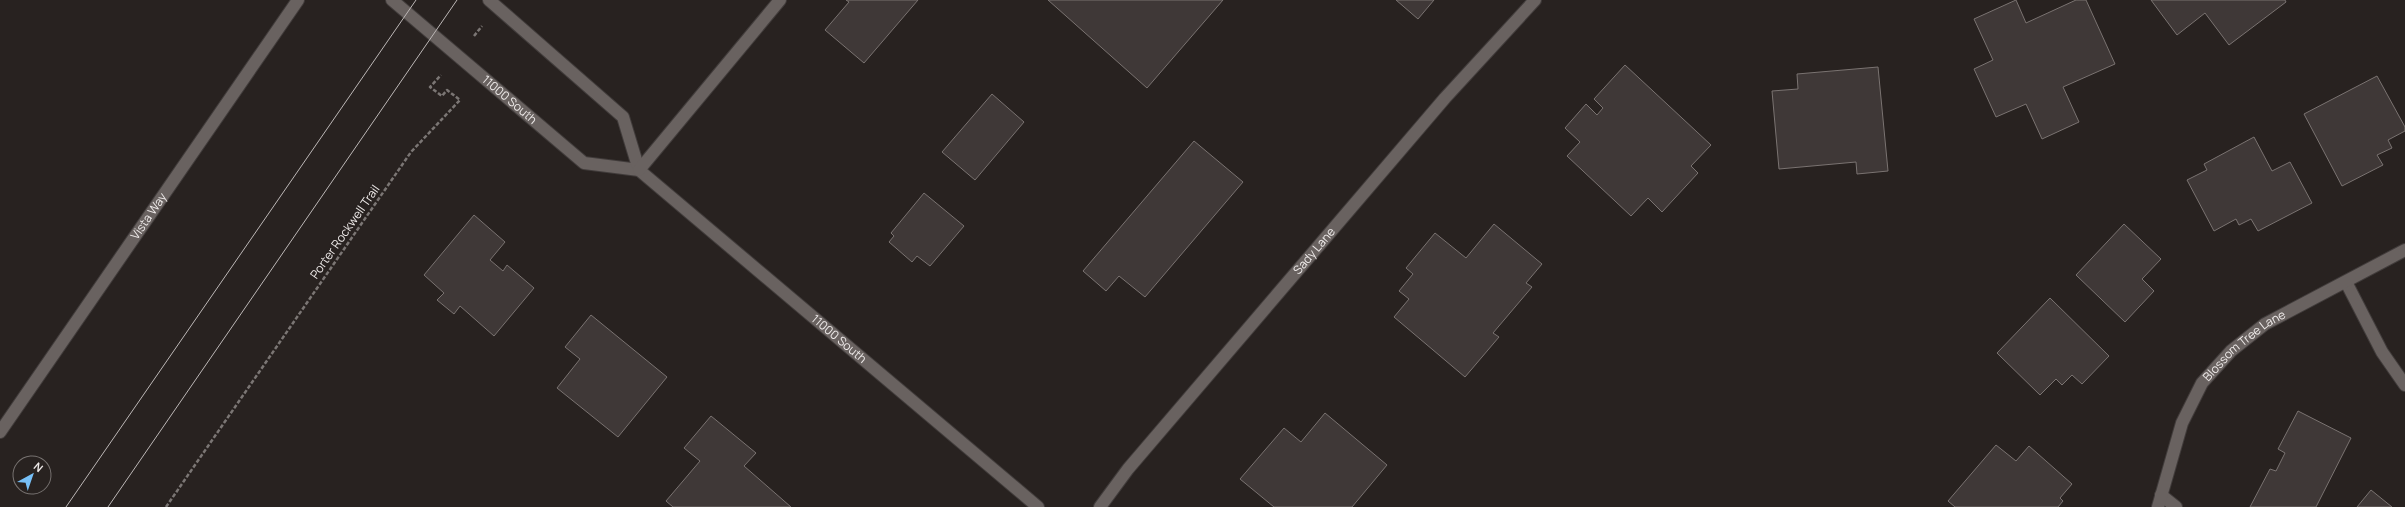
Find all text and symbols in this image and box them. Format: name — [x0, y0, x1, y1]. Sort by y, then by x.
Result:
street label: 11000 South — [479, 71, 541, 128]
street label: Porter Rockwell Trail — [306, 181, 383, 282]
street label: Vista Way — [126, 189, 171, 243]
street label: Sady Lane — [1289, 223, 1339, 278]
street label: Blossom Tree Lane — [2199, 306, 2288, 385]
street label: 11000 South — [808, 310, 870, 367]
north arrow — [12, 455, 52, 495]
text: N — [31, 459, 47, 475]

